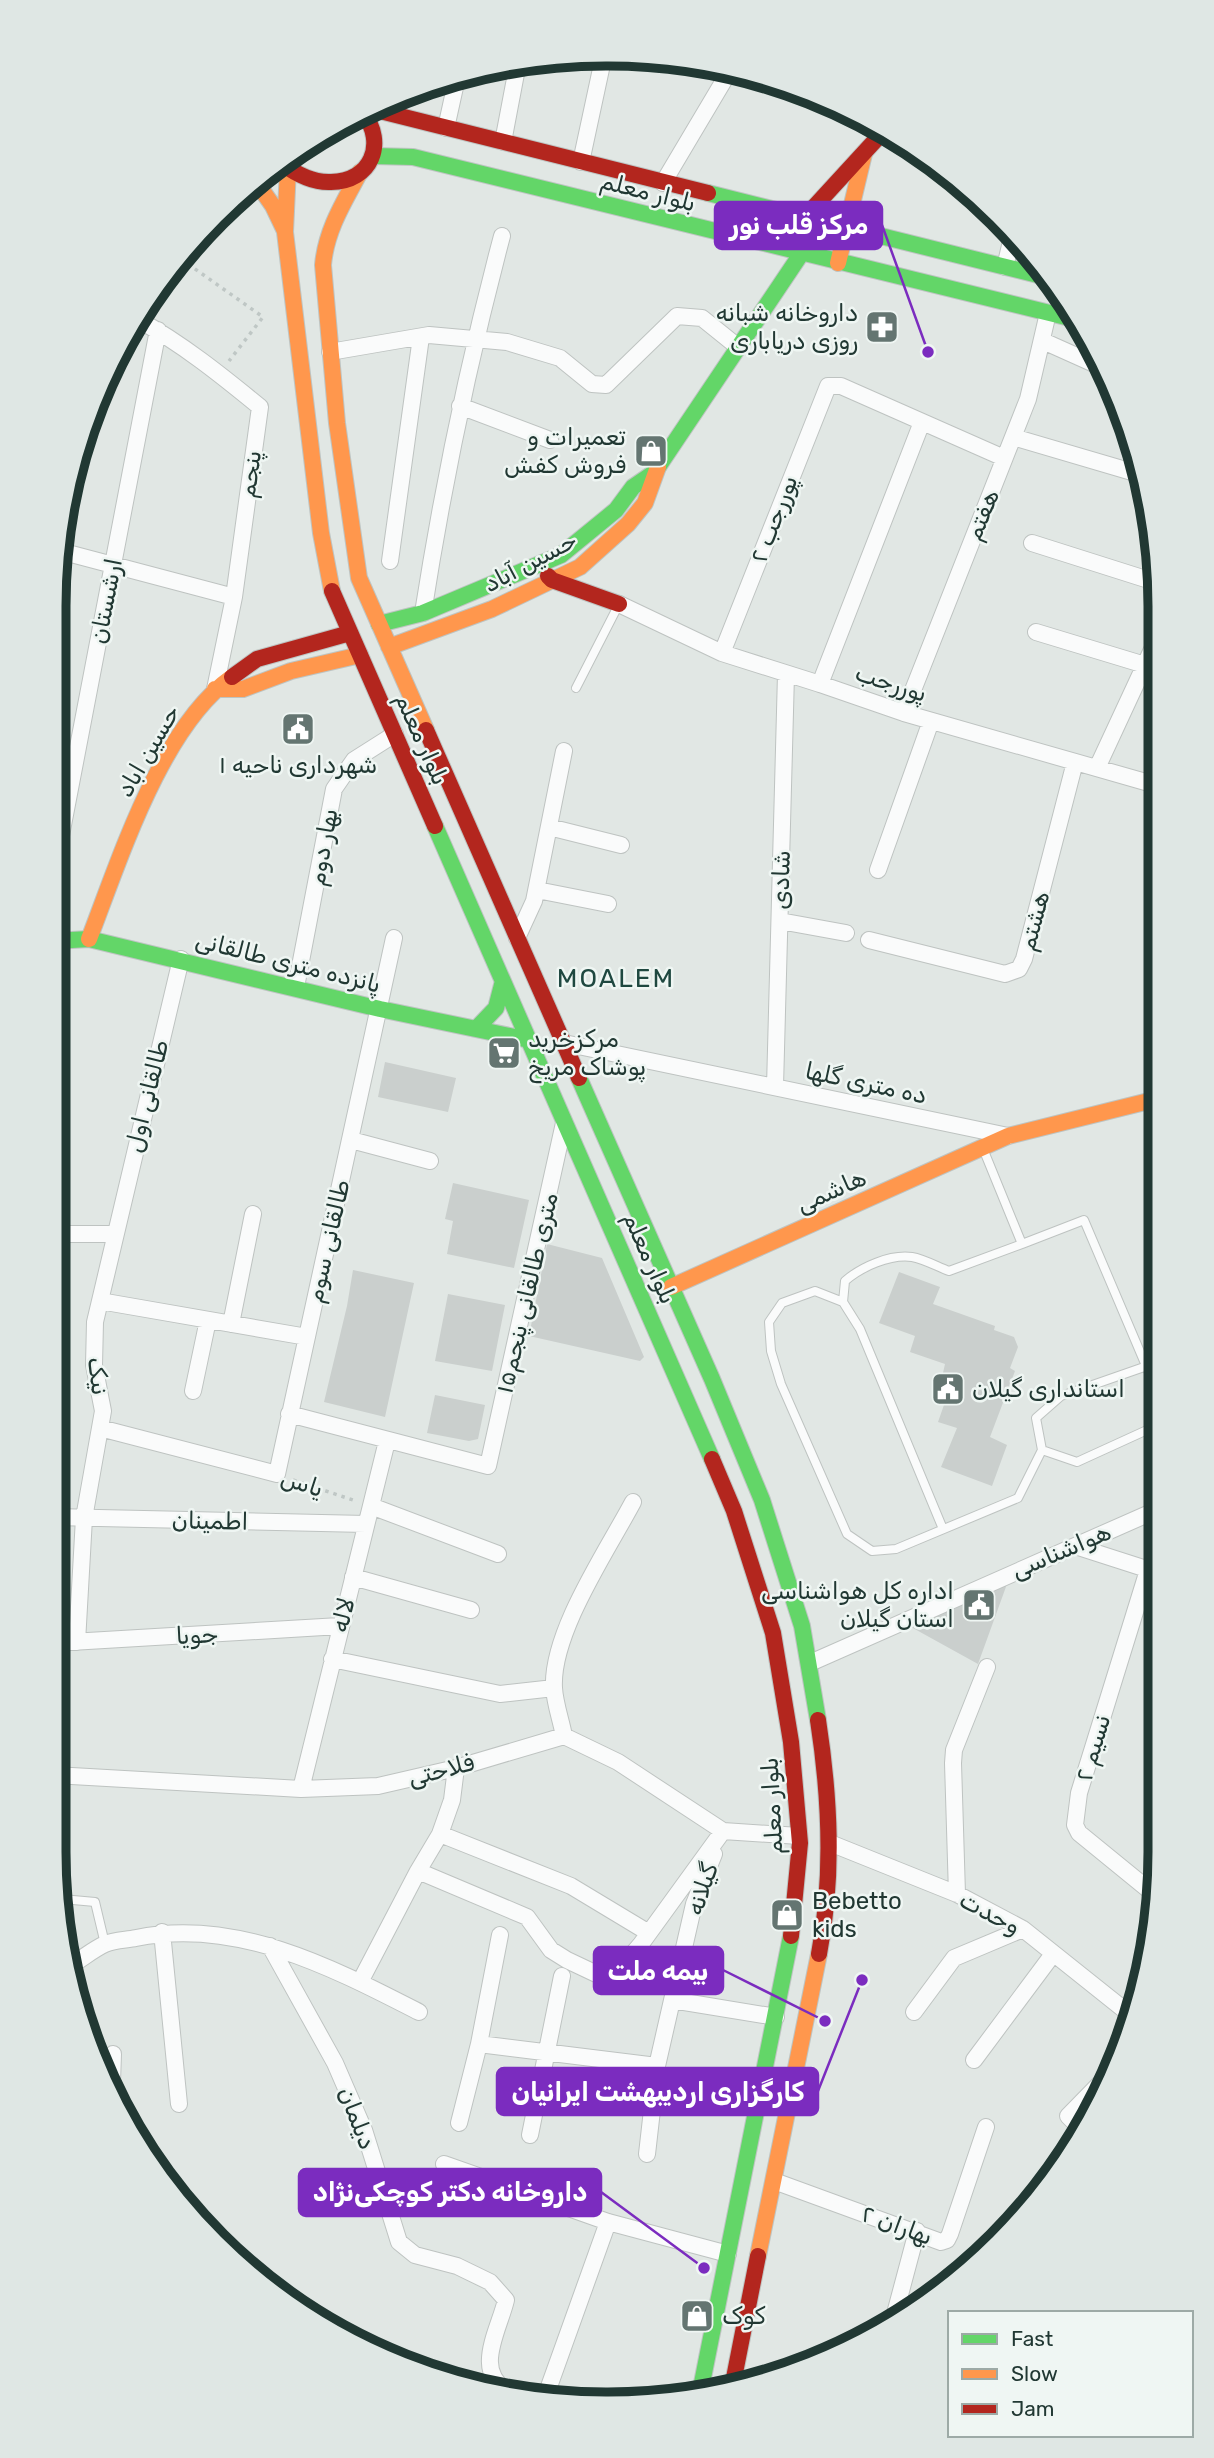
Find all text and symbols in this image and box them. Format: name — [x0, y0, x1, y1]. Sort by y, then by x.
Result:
street label: بلوار معلم — [597, 167, 699, 218]
callout: مرکز قلب نور — [715, 202, 882, 249]
text: مرکز قلب نور — [728, 210, 868, 241]
place label: داروخانه شبانه روزی دریاباری — [716, 299, 858, 355]
pharmacy icon: داروخانه شبانه روزی دریاباری — [863, 308, 901, 346]
place label: تعمیرات و فروش کفش — [504, 423, 626, 479]
shop icon: تعمیرات و فروش کفش — [632, 432, 670, 470]
street label: پنجم — [233, 449, 269, 500]
street label: پوررجب ۲ — [745, 471, 805, 567]
street label: هفتم — [959, 485, 1006, 545]
street label: حسین آباد — [479, 526, 581, 598]
street label: ارشستان — [84, 556, 128, 646]
street label: پوررجب — [851, 658, 930, 710]
street label: بلوار معلم — [389, 689, 455, 789]
street label: حسین اباد — [110, 700, 186, 802]
public building icon: شهرداری ناحیه ۱ — [279, 710, 317, 748]
place label: شهرداری ناحیه ۱ — [219, 751, 377, 779]
street label: بهار دوم — [302, 806, 346, 888]
street label: شادی — [766, 850, 796, 910]
street label: هشتم — [1013, 888, 1056, 954]
street label: پانزده متری طالقانی — [192, 925, 384, 1001]
district label: MOALEM — [557, 963, 675, 994]
place label: مرکزخرید پوشاک مریخ — [528, 1025, 646, 1084]
supermarket icon: مرکزخرید پوشاک مریخ — [485, 1034, 523, 1072]
street label: طالقانی اول — [120, 1037, 174, 1155]
street label: ده متری گلها — [803, 1056, 929, 1110]
street label: هاشمی — [792, 1163, 870, 1219]
street label: طالقانی سوم — [300, 1177, 358, 1306]
street label: ۱۵متری طالقانی پنجم — [490, 1190, 566, 1397]
street label: بلوار معلم — [617, 1208, 683, 1308]
street label: نیک — [82, 1355, 114, 1397]
public building icon: استانداری گیلان — [929, 1370, 967, 1408]
place label: استانداری گیلان — [972, 1375, 1125, 1403]
street label: یاس — [277, 1463, 327, 1503]
street label: اطمینان — [171, 1506, 249, 1536]
street label: هواشناسی — [1007, 1517, 1115, 1585]
place label: اداره کل هواشناسی استان گیلان — [761, 1577, 954, 1633]
public building icon: اداره کل هواشناسی استان گیلان — [960, 1586, 998, 1624]
street label: لاله — [325, 1595, 361, 1635]
street label: جویا — [175, 1620, 219, 1650]
street label: نسیم ٢ — [1070, 1711, 1117, 1785]
street label: فلاحتی — [405, 1748, 477, 1792]
street label: بلوار معلم — [755, 1757, 790, 1855]
street label: گیلانه — [680, 1859, 724, 1919]
street label: وحدت — [955, 1885, 1025, 1941]
place label: Bebetto kids — [812, 1887, 902, 1943]
shop icon: Bebetto kids — [768, 1896, 806, 1934]
callout: بیمه ملت — [594, 1947, 723, 1994]
text: بیمه ملت — [607, 1956, 709, 1987]
callout: کارگزاری اردیبهشت ایرانیان — [497, 2068, 818, 2115]
text: کارگزاری اردیبهشت ایرانیان — [511, 2077, 805, 2108]
street label: دیلمان — [332, 2083, 382, 2153]
callout: داروخانه دکتر کوچکی‌نژاد — [299, 2169, 601, 2216]
text: داروخانه دکتر کوچکی‌نژاد — [313, 2177, 587, 2208]
street label: بهاران ۲ — [858, 2199, 936, 2251]
shop icon: کوک — [678, 2297, 716, 2335]
place label: کوک — [722, 2302, 766, 2330]
legend — [948, 2311, 1193, 2437]
text: Fast — [1011, 2326, 1053, 2351]
text: Slow — [1011, 2361, 1058, 2386]
text: Jam — [1011, 2396, 1055, 2421]

